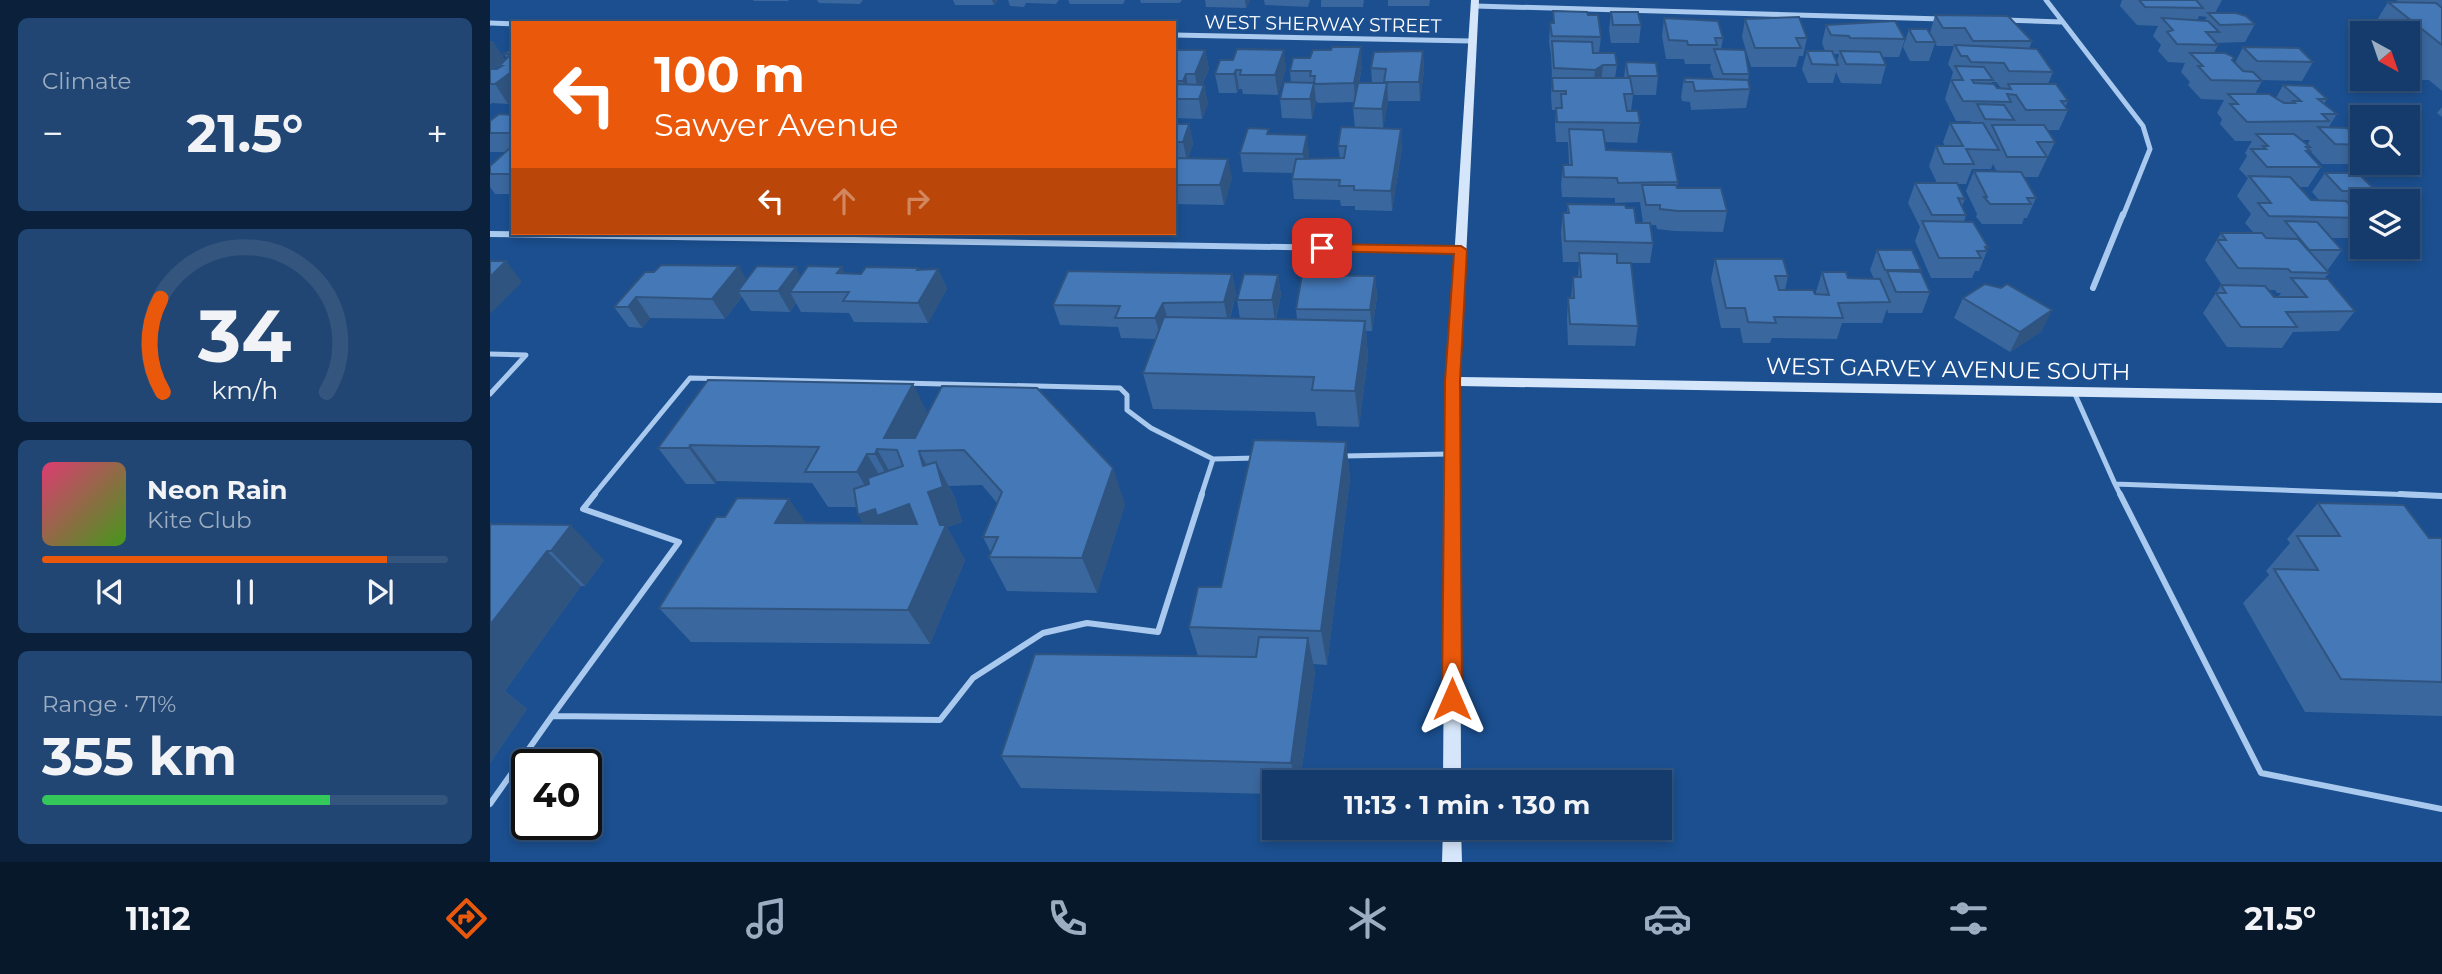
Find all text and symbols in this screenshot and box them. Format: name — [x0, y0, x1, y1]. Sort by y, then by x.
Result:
street label: WEST SHERWAY STREET — [1204, 10, 1442, 38]
north arrow — [2350, 21, 2420, 91]
map controls — [2350, 21, 2420, 259]
text: 100 m — [654, 45, 805, 104]
icon: left — [539, 49, 630, 140]
text: Climate — [42, 67, 131, 95]
text: 21.5° — [186, 102, 304, 165]
text: Sawyer Avenue — [654, 105, 898, 144]
button: search — [2350, 105, 2420, 175]
text: − — [42, 110, 64, 157]
text: + — [426, 110, 448, 157]
icon: left — [752, 182, 790, 220]
icon: ahead — [825, 182, 863, 220]
icon: right — [898, 182, 936, 220]
button: layers — [2350, 189, 2420, 259]
pin — [1292, 218, 1352, 278]
icon: arrive — [1303, 229, 1341, 267]
text: 34 — [197, 292, 292, 380]
street label: WEST GARVEY AVENUE SOUTH — [1766, 352, 2130, 386]
text: km/h — [212, 374, 278, 404]
text: Neon Rain — [147, 474, 288, 506]
text: Kite Club — [147, 506, 252, 534]
icon: previous — [91, 573, 129, 611]
icon: pause — [226, 573, 264, 611]
icon: next — [361, 573, 399, 611]
position arrow — [1415, 662, 1489, 736]
text: Range · 71% — [42, 690, 176, 718]
text: 355 km — [42, 725, 237, 788]
speed limit sign: 40 — [511, 749, 602, 840]
text: 11:13 · 1 min · 130 m — [1344, 789, 1590, 821]
icon: directions — [442, 894, 491, 943]
icon: music — [742, 894, 791, 943]
icon: phone — [1043, 894, 1092, 943]
icon: climate — [1343, 894, 1392, 943]
icon: car — [1643, 894, 1692, 943]
icon: filters — [1944, 894, 1993, 943]
text: 11:12 — [126, 899, 191, 938]
text: 21.5° — [2244, 899, 2316, 938]

